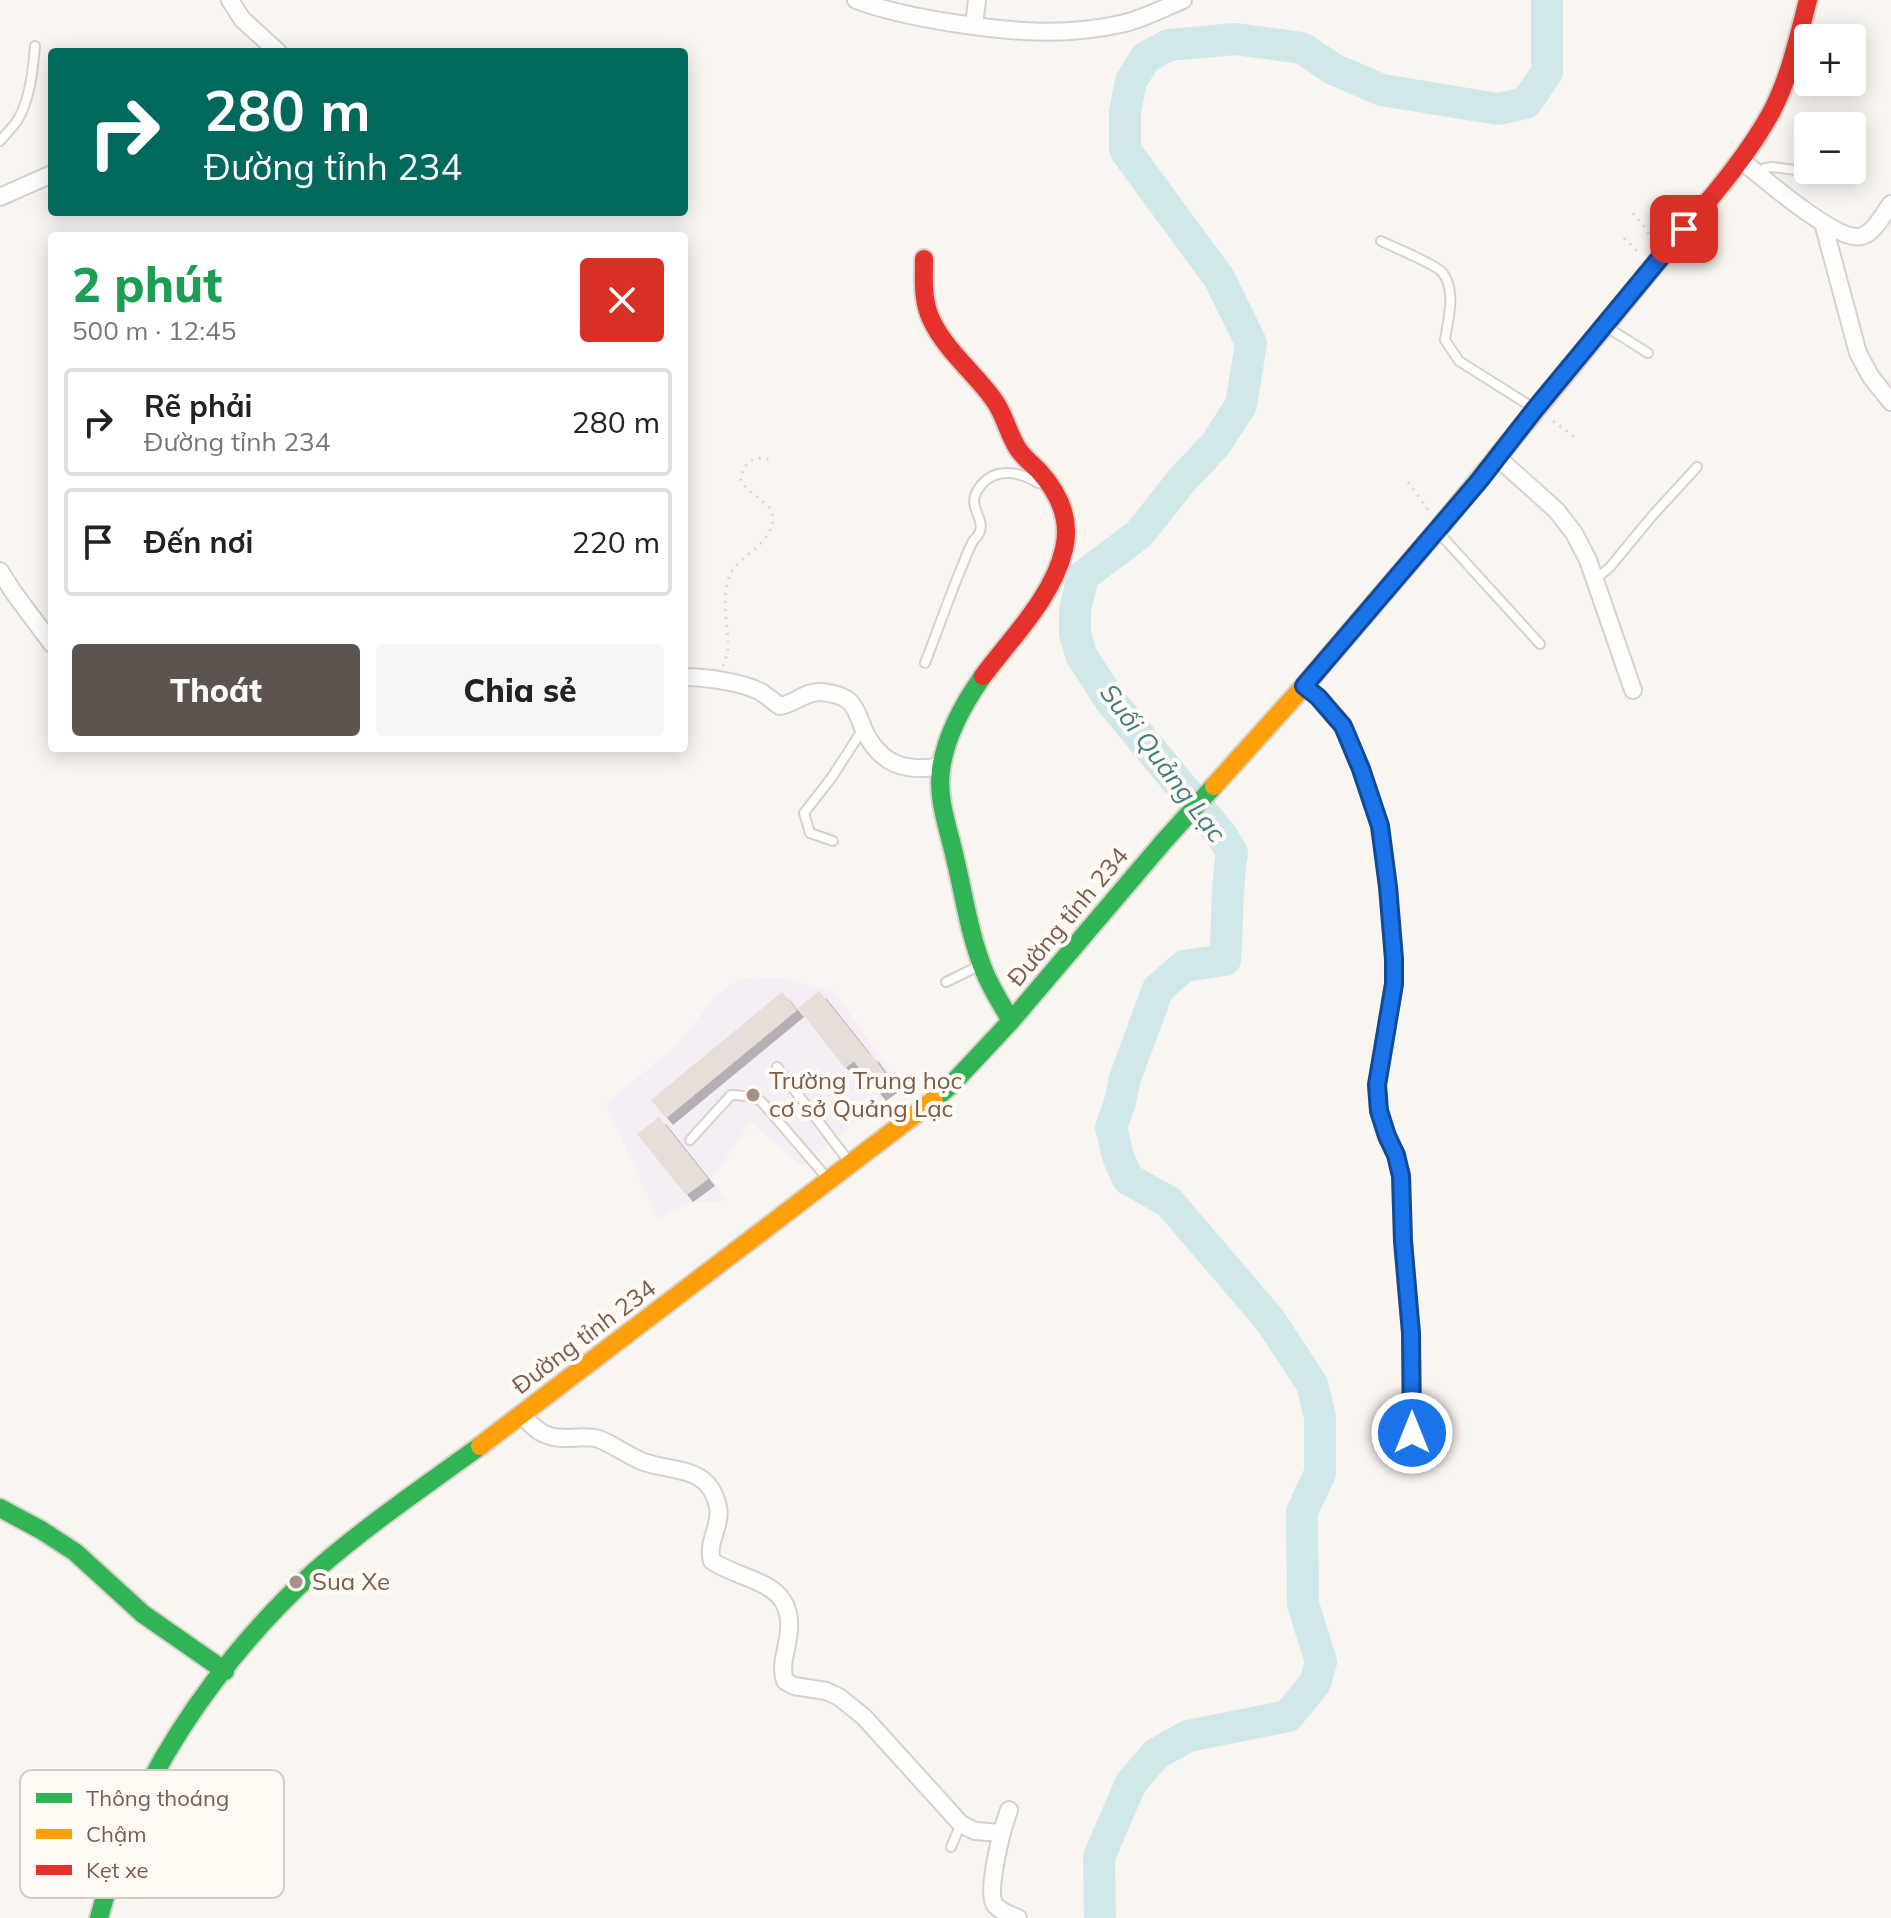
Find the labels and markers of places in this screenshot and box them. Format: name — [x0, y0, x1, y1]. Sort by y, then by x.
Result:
pin — [1650, 195, 1718, 263]
place label: Trường Trung học cơ sở Quảng Lạc — [769, 1065, 963, 1123]
marker: Trường Trung học cơ sở Quảng Lạc — [744, 1086, 762, 1104]
place label: Sua Xe — [312, 1566, 390, 1596]
marker: Sua Xe — [287, 1573, 305, 1591]

